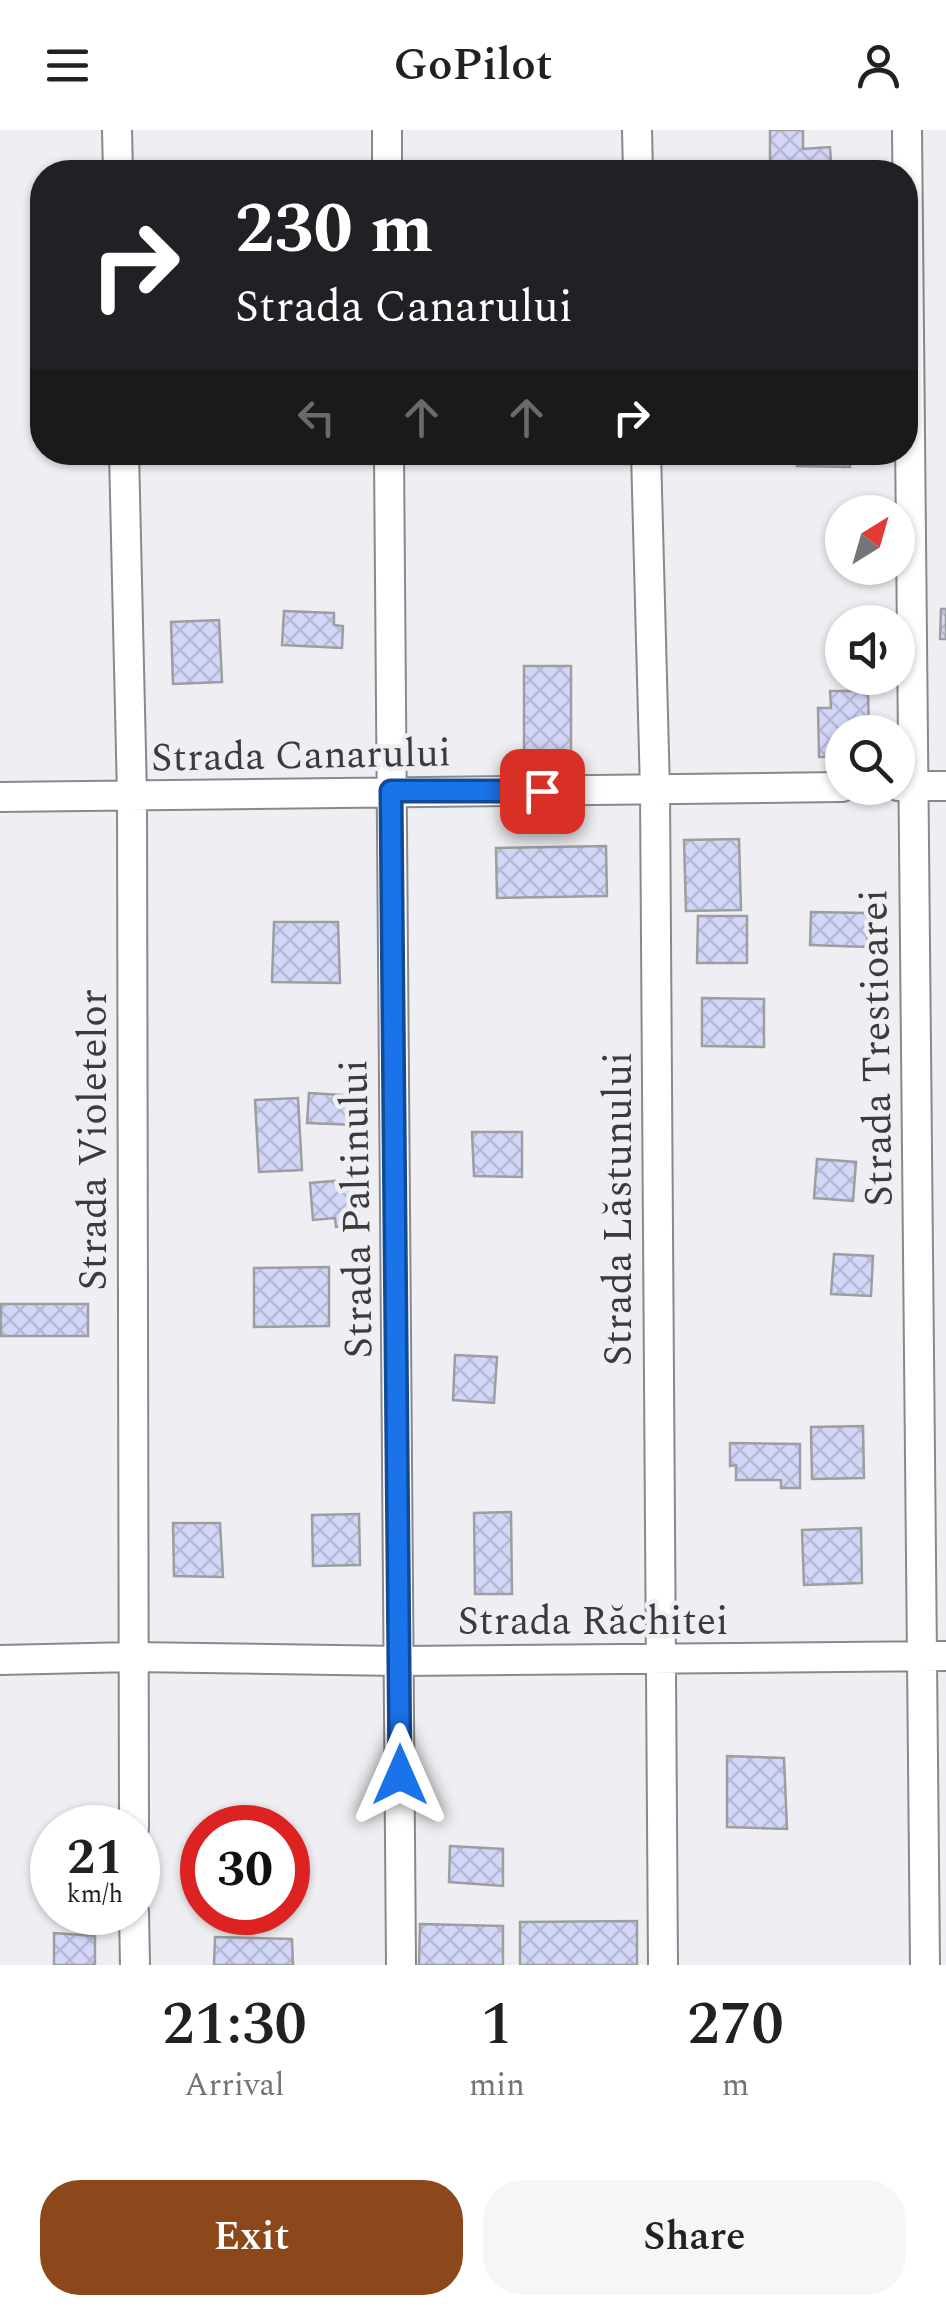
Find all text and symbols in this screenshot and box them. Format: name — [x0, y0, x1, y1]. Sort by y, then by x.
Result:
text: GoPilot — [394, 31, 552, 100]
icon: menu — [40, 38, 95, 93]
icon: person — [851, 38, 906, 93]
text: 230 m — [235, 177, 433, 283]
icon: right — [70, 200, 200, 330]
text: Strada Canarului — [235, 273, 573, 342]
icon: left — [289, 390, 344, 445]
icon: ahead — [394, 390, 449, 445]
icon: ahead — [499, 390, 554, 445]
icon: right — [604, 390, 659, 445]
north arrow — [825, 495, 915, 585]
map controls — [825, 495, 915, 805]
button: sound — [825, 605, 915, 695]
button: search — [825, 715, 915, 805]
street label: Strada Canarului — [150, 723, 452, 790]
pin — [500, 749, 585, 834]
icon: arrive — [515, 764, 570, 819]
street label: Strada Trestioarei — [844, 889, 911, 1207]
street label: Strada Violetelor — [64, 989, 125, 1291]
street label: Strada Lăstunului — [589, 1052, 650, 1366]
street label: Strada Paltinului — [324, 1059, 391, 1359]
street label: Strada Răchitei — [457, 1592, 729, 1653]
position arrow — [348, 1723, 452, 1827]
speed limit sign: 30 — [180, 1805, 310, 1935]
text: 21 — [67, 1820, 123, 1896]
text: km/h — [67, 1876, 123, 1914]
text: 21:30 — [162, 1979, 307, 2071]
text: 1 — [481, 1979, 513, 2071]
text: 270 — [687, 1979, 784, 2071]
text: Arrival — [185, 2061, 284, 2110]
text: min — [469, 2061, 525, 2110]
text: m — [722, 2061, 749, 2110]
button: Exit — [40, 2180, 463, 2295]
button: Share — [483, 2180, 906, 2295]

